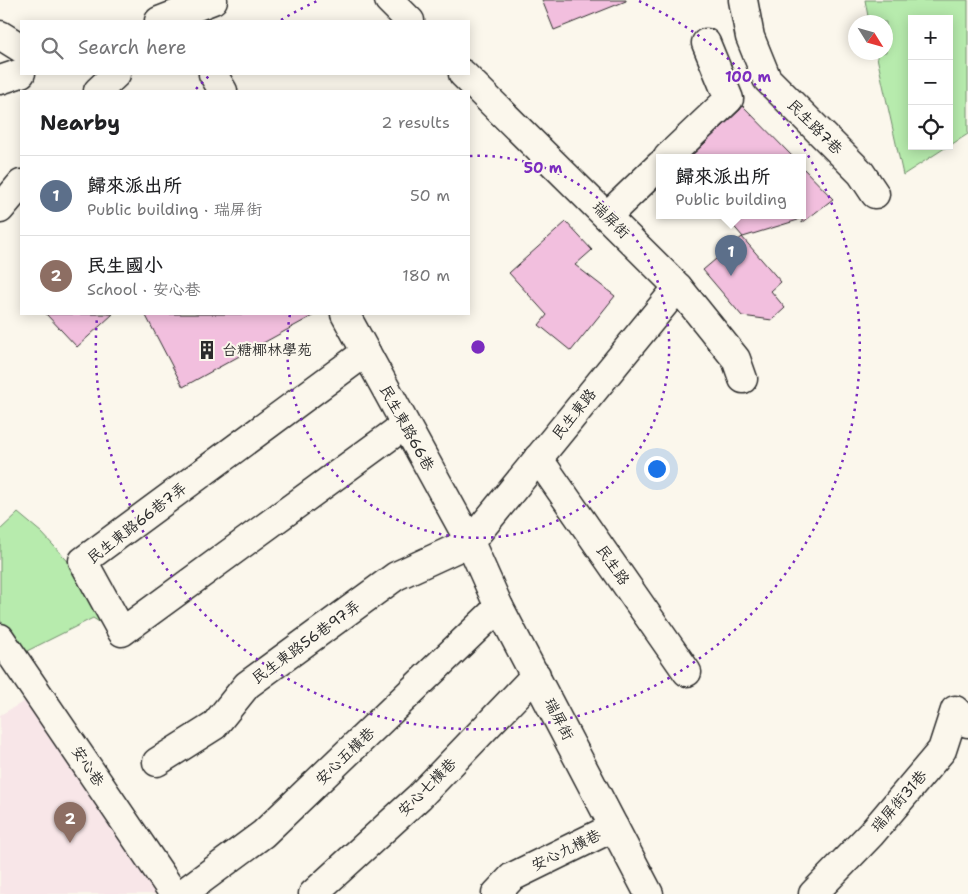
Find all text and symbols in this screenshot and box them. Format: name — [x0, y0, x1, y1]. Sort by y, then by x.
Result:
north arrow — [848, 15, 893, 60]
map controls — [908, 15, 953, 150]
button: + — [908, 15, 953, 60]
search box — [20, 20, 470, 75]
icon: search — [38, 34, 66, 62]
text: Search here — [78, 35, 187, 60]
button: − — [908, 60, 953, 105]
text: 100 m — [725, 67, 771, 87]
street label: 民生路7巷 — [783, 95, 847, 159]
button: locate — [908, 105, 953, 150]
text: Nearby — [40, 109, 120, 137]
text: 2 results — [381, 112, 450, 133]
popup — [656, 154, 806, 219]
text: 50 m — [524, 158, 563, 178]
text: 歸來派出所 — [675, 164, 770, 189]
text: 歸來派出所 — [87, 173, 182, 198]
text: 1 — [52, 185, 60, 206]
text: 50 m — [410, 185, 450, 206]
text: Public building — [675, 189, 787, 210]
street label: 瑞屏街 — [588, 197, 634, 243]
text: Public building · 瑞屏街 — [87, 199, 262, 220]
pin: 1 — [715, 235, 747, 276]
text: 民生國小 — [87, 253, 163, 278]
text: 2 — [50, 265, 62, 286]
text: 180 m — [402, 265, 450, 286]
text: School · 安心巷 — [87, 279, 201, 300]
centre of rings — [469, 338, 487, 356]
building icon: 台糖椰林學苑 — [196, 339, 218, 361]
place label: 台糖椰林學苑 — [222, 340, 312, 360]
street label: 民生東路66巷 — [375, 381, 439, 475]
street label: 民生東路 — [547, 384, 601, 444]
your location — [644, 456, 670, 482]
street label: 民生東路66巷7弄 — [83, 478, 191, 568]
street label: 民生路 — [592, 541, 634, 589]
street label: 民生東路56巷97弄 — [248, 596, 364, 688]
street label: 瑞屏街 — [540, 694, 578, 744]
street label: 安心五橫巷 — [311, 723, 379, 789]
street label: 安心巷 — [67, 742, 109, 790]
street label: 安心七橫巷 — [393, 753, 461, 821]
street label: 瑞屏街31巷 — [867, 766, 931, 836]
pin: 2 — [54, 802, 86, 843]
street label: 安心九橫巷 — [528, 825, 604, 875]

